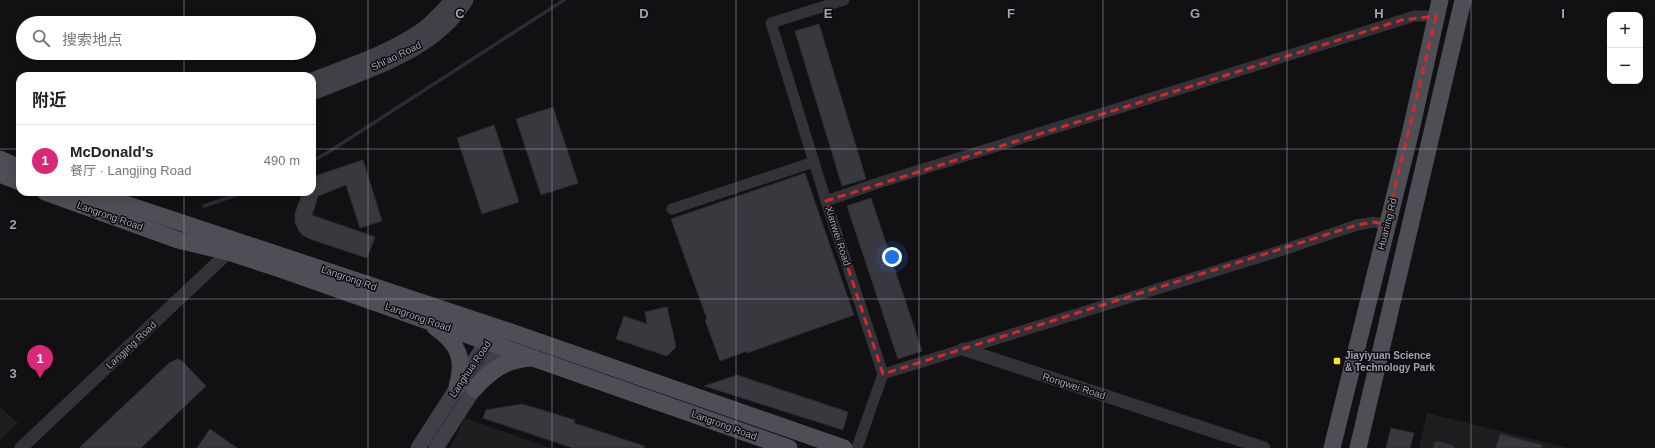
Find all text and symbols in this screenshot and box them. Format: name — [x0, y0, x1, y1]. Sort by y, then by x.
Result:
text: C — [455, 6, 465, 21]
text: D — [639, 6, 649, 21]
text: E — [824, 6, 833, 21]
text: F — [1007, 6, 1015, 21]
text: G — [1190, 6, 1200, 21]
text: H — [1374, 6, 1384, 21]
text: I — [1561, 6, 1565, 21]
map controls — [1607, 12, 1643, 84]
button: + — [1607, 12, 1643, 48]
search box — [16, 16, 316, 60]
icon: search — [30, 27, 52, 49]
text: 搜索地点 — [62, 31, 122, 48]
street label: Shi'ao Road — [369, 39, 423, 73]
button: − — [1607, 48, 1643, 84]
text: 附近 — [32, 91, 66, 110]
text: McDonald's — [70, 143, 154, 160]
text: 1 — [41, 153, 49, 168]
text: 490 m — [264, 153, 300, 168]
text: 餐厅 · Langjing Road — [70, 163, 191, 178]
street label: Huaning Rd — [1375, 197, 1399, 251]
street label: Langrong Road — [76, 200, 144, 232]
street label: Xianwei Road — [823, 205, 853, 267]
text: 2 — [9, 217, 17, 232]
your location — [882, 247, 902, 267]
street label: Langrong Rd — [320, 263, 378, 293]
street label: Langrong Road — [384, 301, 452, 333]
street label: Langjing Road — [104, 319, 158, 371]
street label: Langhua Road — [447, 339, 493, 399]
pin: 1 — [27, 345, 53, 378]
place label: Jiayiyuan Science & Technology Park — [1345, 350, 1435, 373]
marker: Jiayiyuan Science & Technology Park — [1332, 356, 1342, 366]
text: 3 — [9, 366, 17, 381]
street label: Rongwei Road — [1041, 371, 1107, 401]
street label: Langrong Road — [690, 408, 758, 442]

